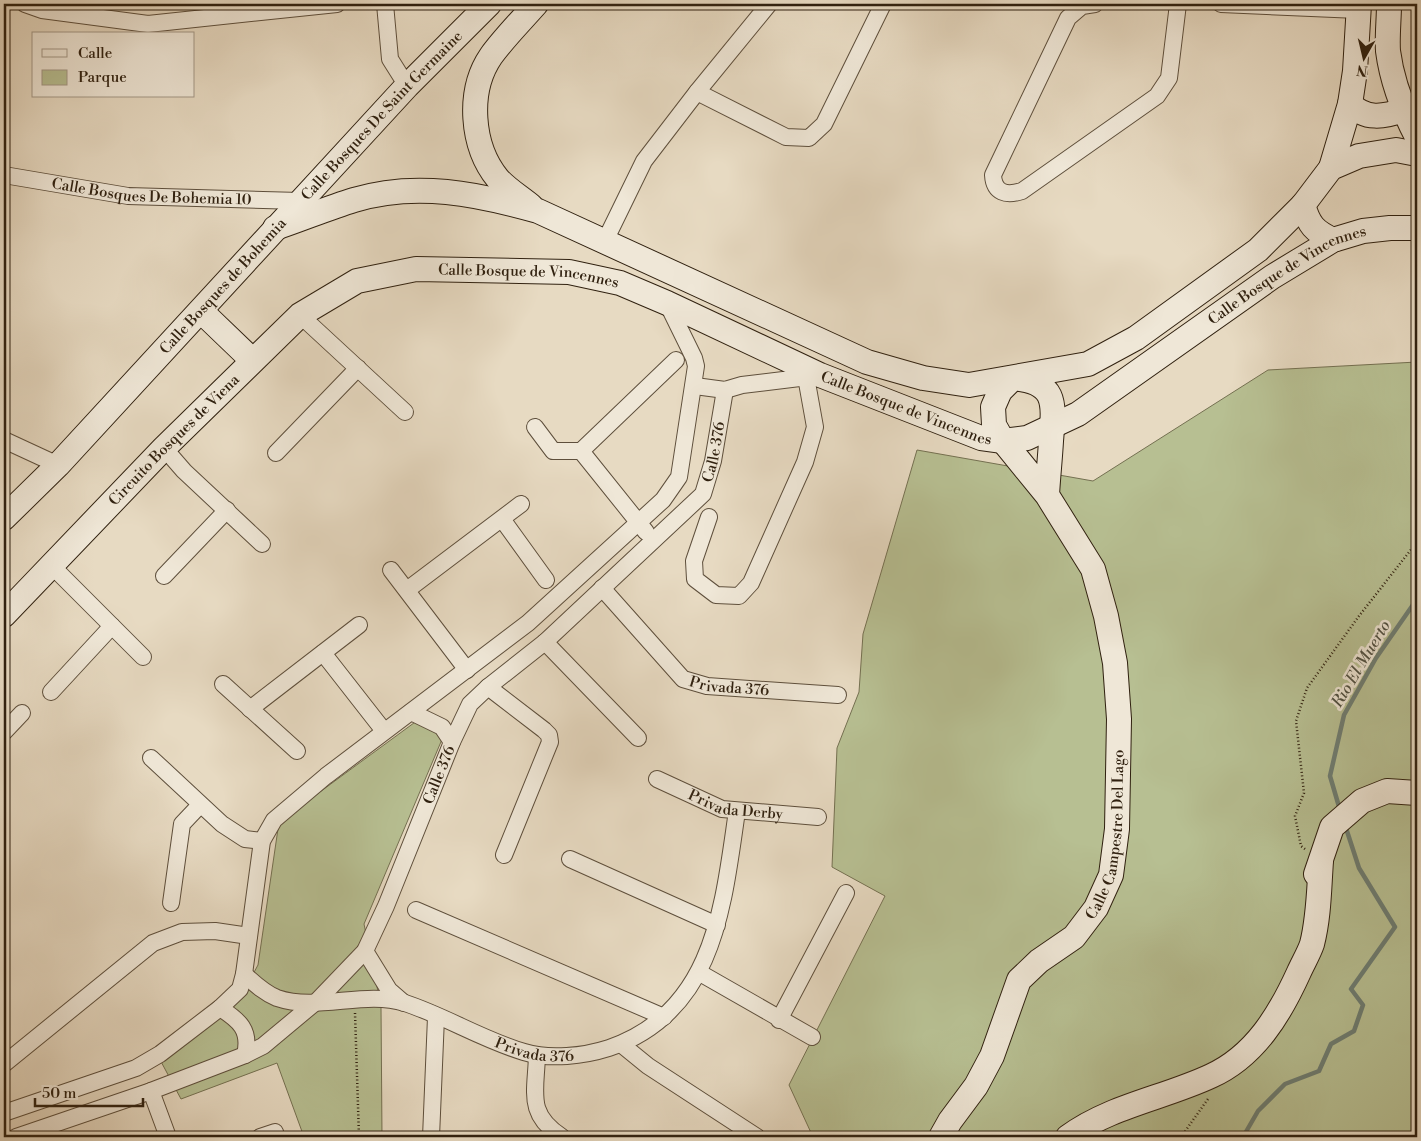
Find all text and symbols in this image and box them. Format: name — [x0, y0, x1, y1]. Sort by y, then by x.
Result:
street label: Calle Bosques De Saint Germaine — [297, 27, 466, 204]
legend — [32, 32, 195, 98]
north arrow — [1338, 32, 1388, 82]
text: Calle — [78, 44, 112, 63]
text: N — [1356, 60, 1369, 80]
text: Parque — [78, 68, 127, 87]
street label: Calle Bosques De Bohemia 10 — [50, 174, 252, 209]
street label: Calle Bosques de Bohemia — [155, 214, 291, 358]
street label: Calle Bosque de Vincennes — [1204, 221, 1368, 329]
street label: Calle Bosque de Vincennes — [438, 260, 621, 292]
street label: Calle Bosque de Vincennes — [818, 367, 993, 449]
street label: Circuito Bosques de Viena — [104, 370, 244, 510]
street label: Calle 376 — [698, 420, 729, 485]
water label: Rio El Muerto — [1327, 617, 1395, 712]
street label: Privada 376 — [687, 672, 770, 700]
street label: Calle 376 — [418, 743, 459, 807]
street label: Calle Campestre Del Lago — [1081, 749, 1128, 923]
street label: Privada Derby — [685, 785, 784, 824]
street label: Privada 376 — [492, 1033, 575, 1066]
scale bar — [35, 1076, 142, 1108]
text: 50 m — [42, 1084, 76, 1103]

